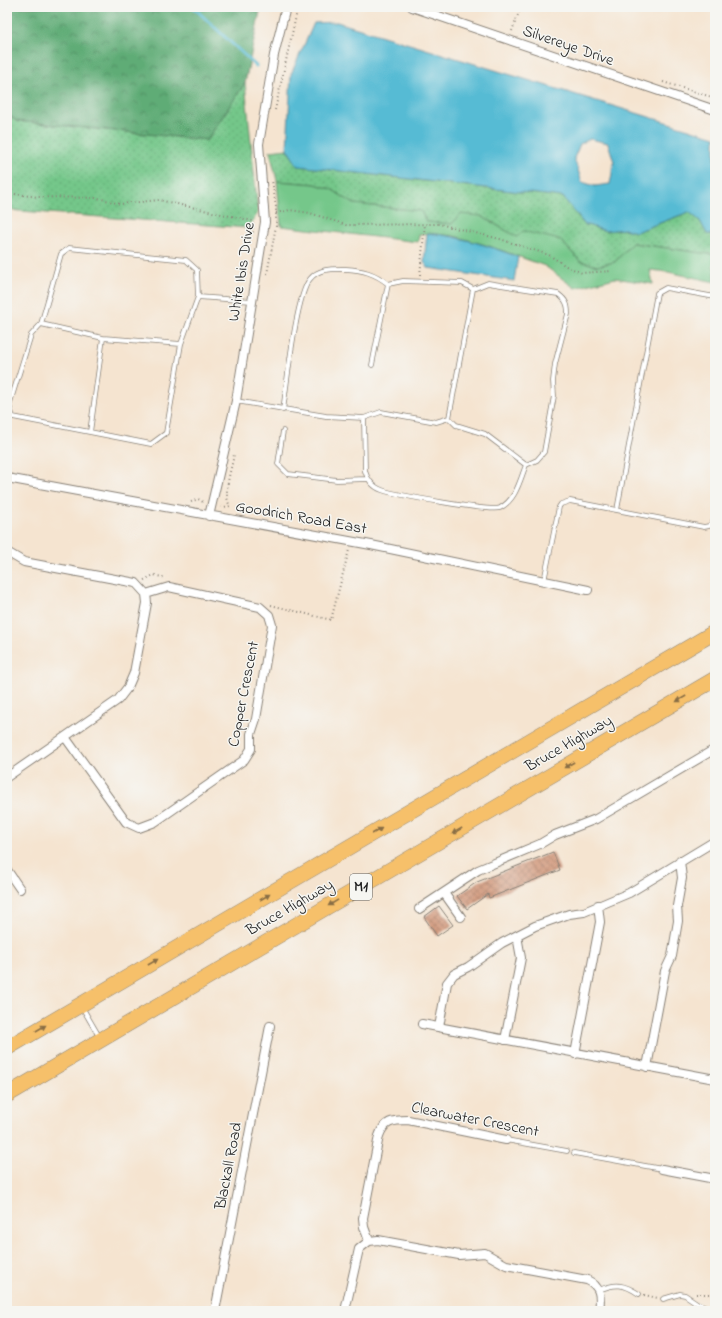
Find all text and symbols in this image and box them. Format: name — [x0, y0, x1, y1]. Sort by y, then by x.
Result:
street label: Silvereye Drive — [519, 19, 618, 73]
street label: White Ibis Drive — [222, 220, 262, 323]
street label: Goodrich Road East — [233, 495, 369, 541]
street label: Copper Crescent — [222, 638, 266, 749]
one-way arrow — [675, 695, 687, 702]
street label: Bruce Highway — [520, 709, 617, 779]
one-way arrow — [563, 761, 575, 768]
one-way arrow — [371, 827, 383, 834]
one-way arrow — [451, 827, 463, 834]
street label: Bruce Highway — [241, 873, 338, 943]
road number: M1 — [350, 874, 372, 900]
one-way arrow — [259, 893, 271, 900]
one-way arrow — [327, 900, 339, 907]
one-way arrow — [147, 959, 159, 966]
one-way arrow — [35, 1024, 47, 1031]
street label: Clearwater Crescent — [409, 1096, 541, 1144]
street label: Blackall Road — [209, 1120, 249, 1213]

